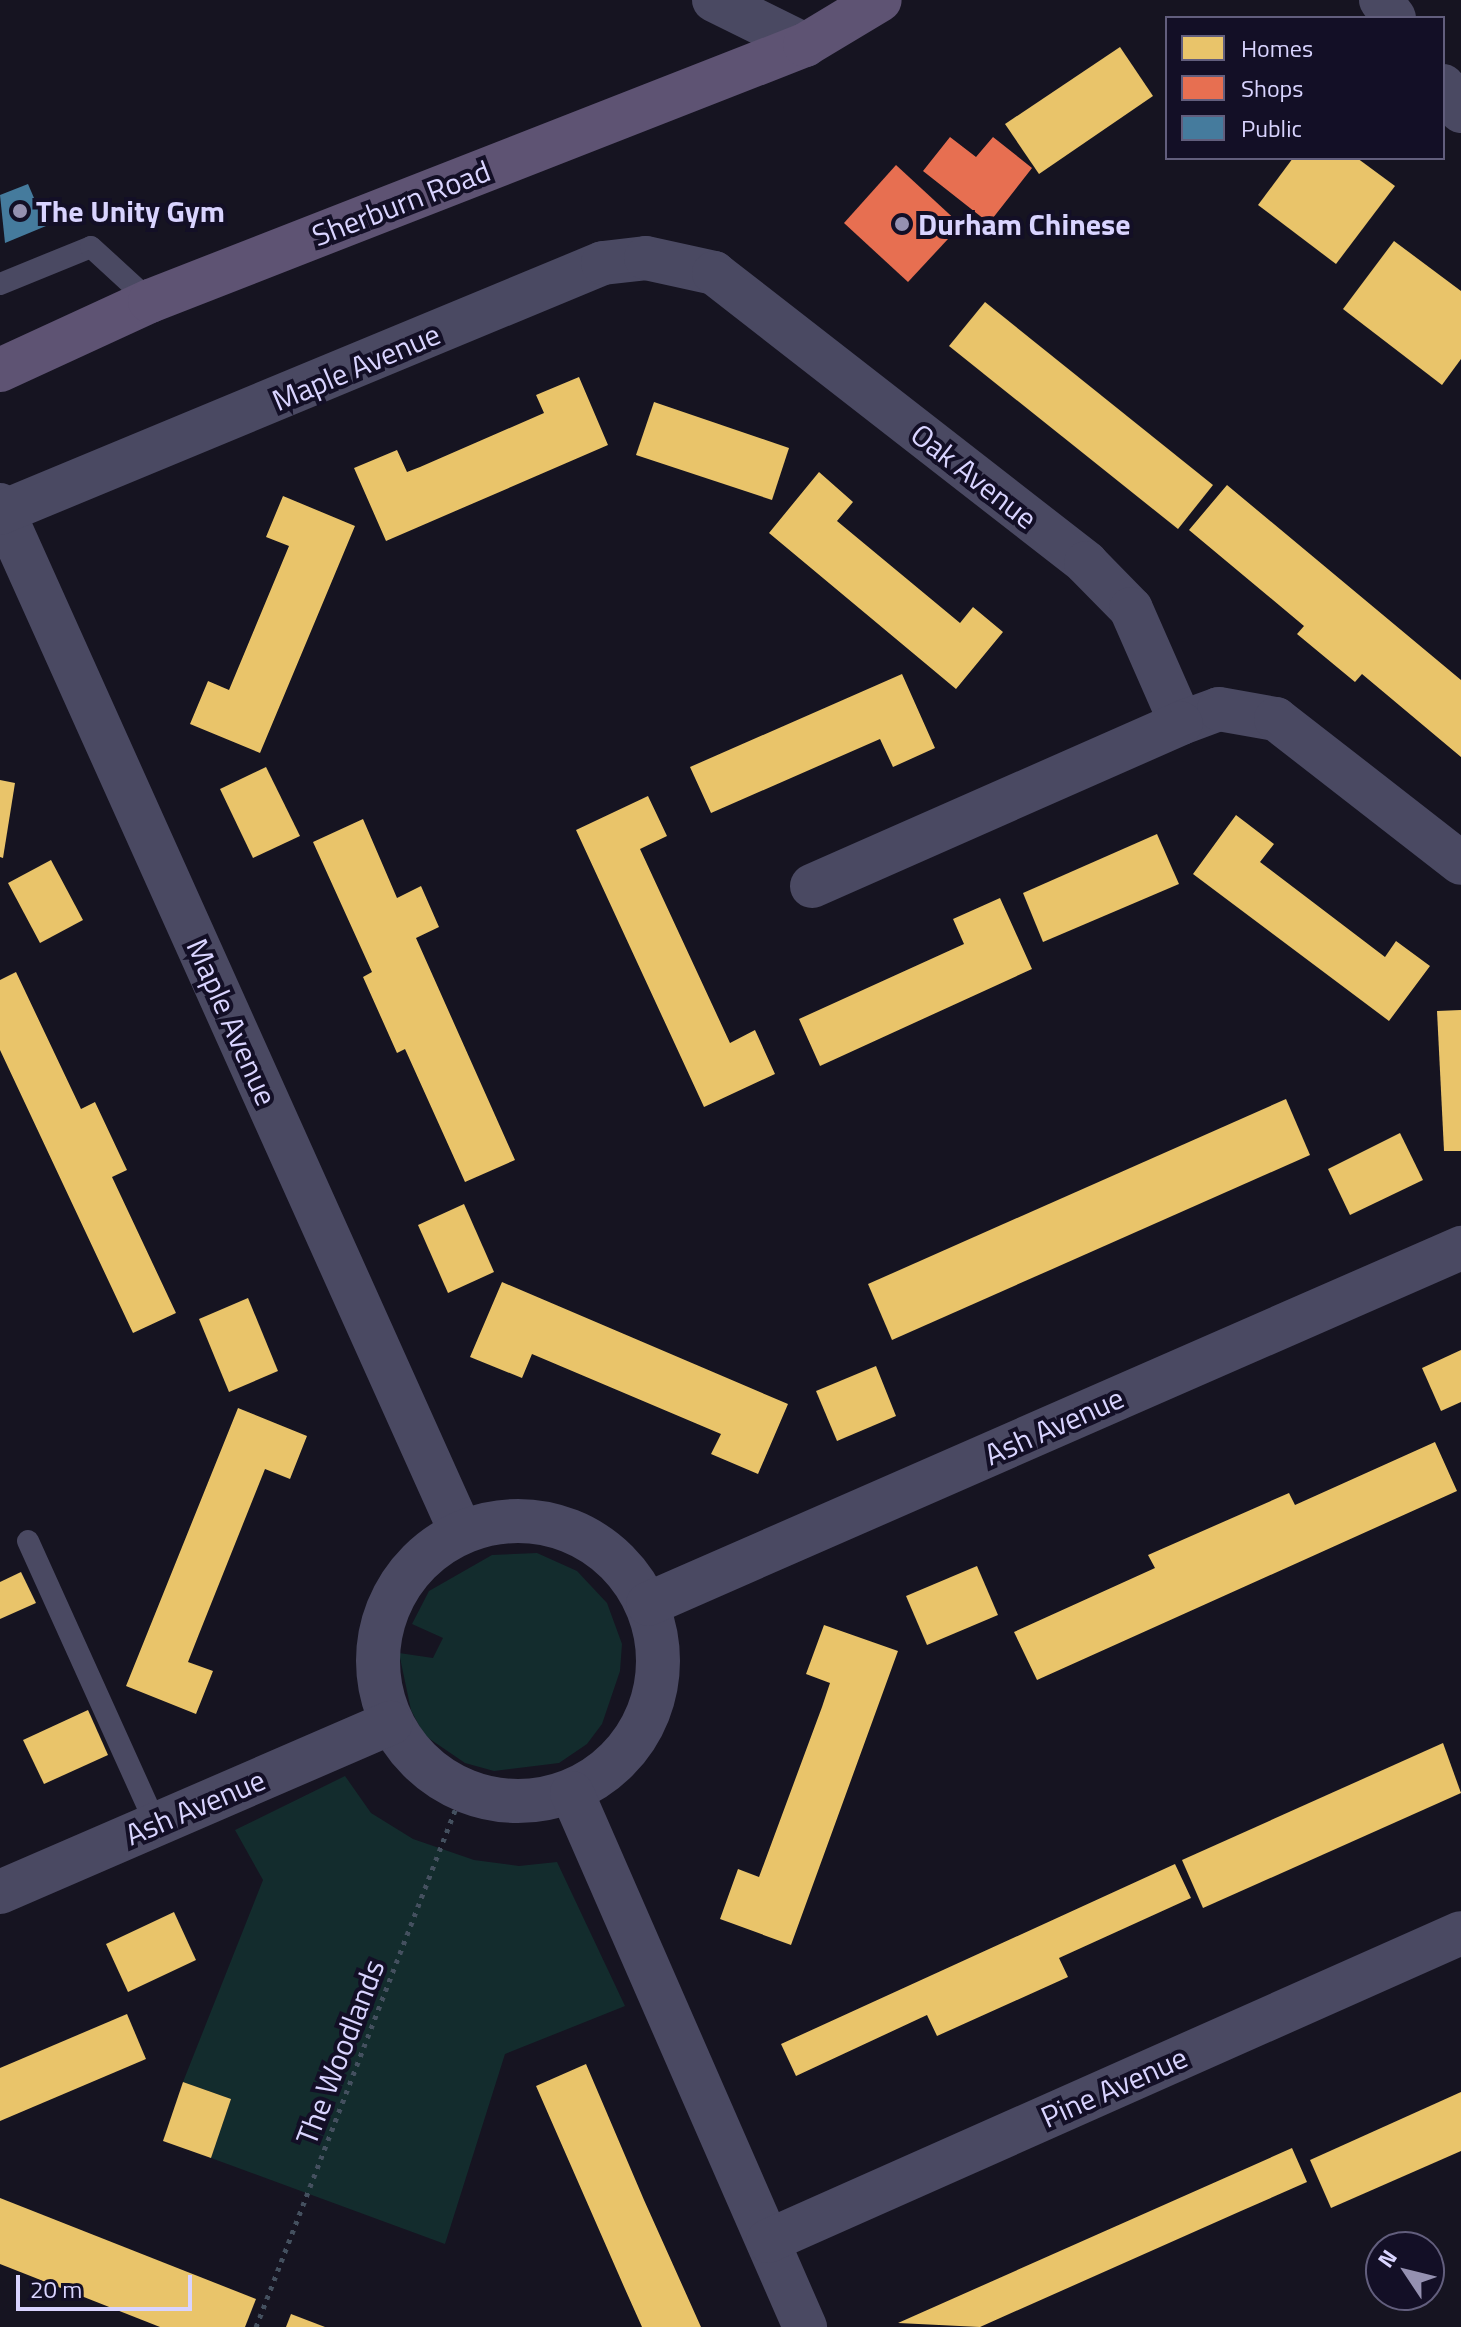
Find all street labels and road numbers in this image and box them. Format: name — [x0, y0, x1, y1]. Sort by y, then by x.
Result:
street label: Sherburn Road — [307, 153, 495, 253]
street label: Maple Avenue — [267, 316, 445, 418]
street label: Oak Avenue — [904, 416, 1044, 536]
street label: Maple Avenue — [179, 933, 285, 1111]
street label: Ash Avenue — [979, 1379, 1129, 1473]
street label: Ash Avenue — [120, 1761, 270, 1853]
street label: The Woodlands — [288, 1954, 392, 2150]
street label: Pine Avenue — [1035, 2039, 1193, 2135]

